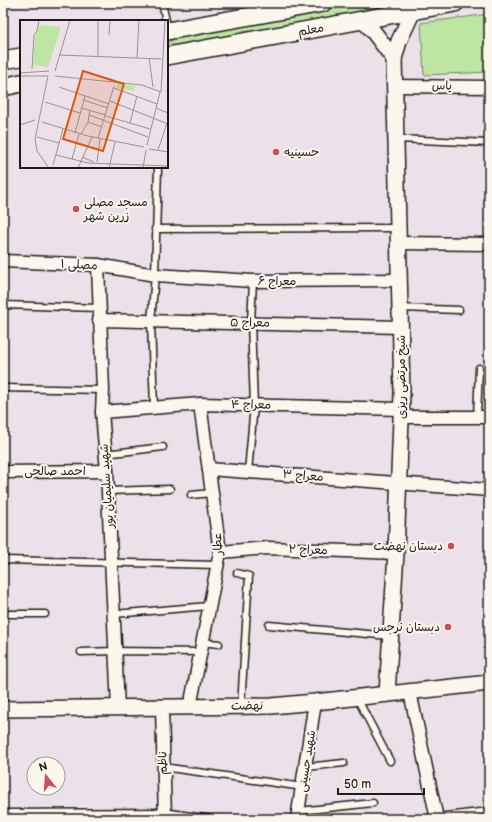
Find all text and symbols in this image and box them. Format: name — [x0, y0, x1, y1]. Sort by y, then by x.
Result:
inset map — [20, 20, 168, 168]
street label: معلم — [297, 20, 325, 41]
street label: یاس — [432, 78, 452, 94]
place label: حسینیه — [284, 145, 319, 160]
marker: حسینیه — [271, 147, 281, 157]
place label: مسجد مصلی زرین شهر — [83, 195, 148, 224]
marker: مسجد مصلی زرین شهر — [71, 204, 81, 214]
street label: مصلی ۱ — [60, 257, 98, 273]
street label: معراج ۶ — [258, 274, 296, 290]
street label: معراج ۵ — [230, 315, 270, 332]
street label: شیخ مرتضی ریزی — [394, 335, 410, 419]
street label: معراج ۴ — [231, 397, 271, 414]
street label: شهید سلیمیان پور — [97, 443, 118, 530]
street label: احمد صالحی — [24, 464, 86, 479]
street label: معراج ۳ — [282, 467, 324, 486]
street label: عطار — [210, 533, 226, 556]
place label: دبستان نهضت — [373, 539, 443, 554]
marker: دبستان نهضت — [446, 541, 456, 551]
street label: معراج ۲ — [288, 542, 328, 559]
place label: دبستان نرجس — [373, 620, 440, 635]
marker: دبستان نرجس — [443, 622, 453, 632]
street label: نهضت — [231, 698, 263, 714]
street label: شهید حسینی — [295, 729, 319, 793]
street label: ناظم — [155, 751, 172, 775]
north arrow — [26, 756, 66, 796]
text: N — [37, 759, 49, 774]
scale bar — [338, 770, 424, 796]
text: 50 m — [344, 777, 371, 792]

